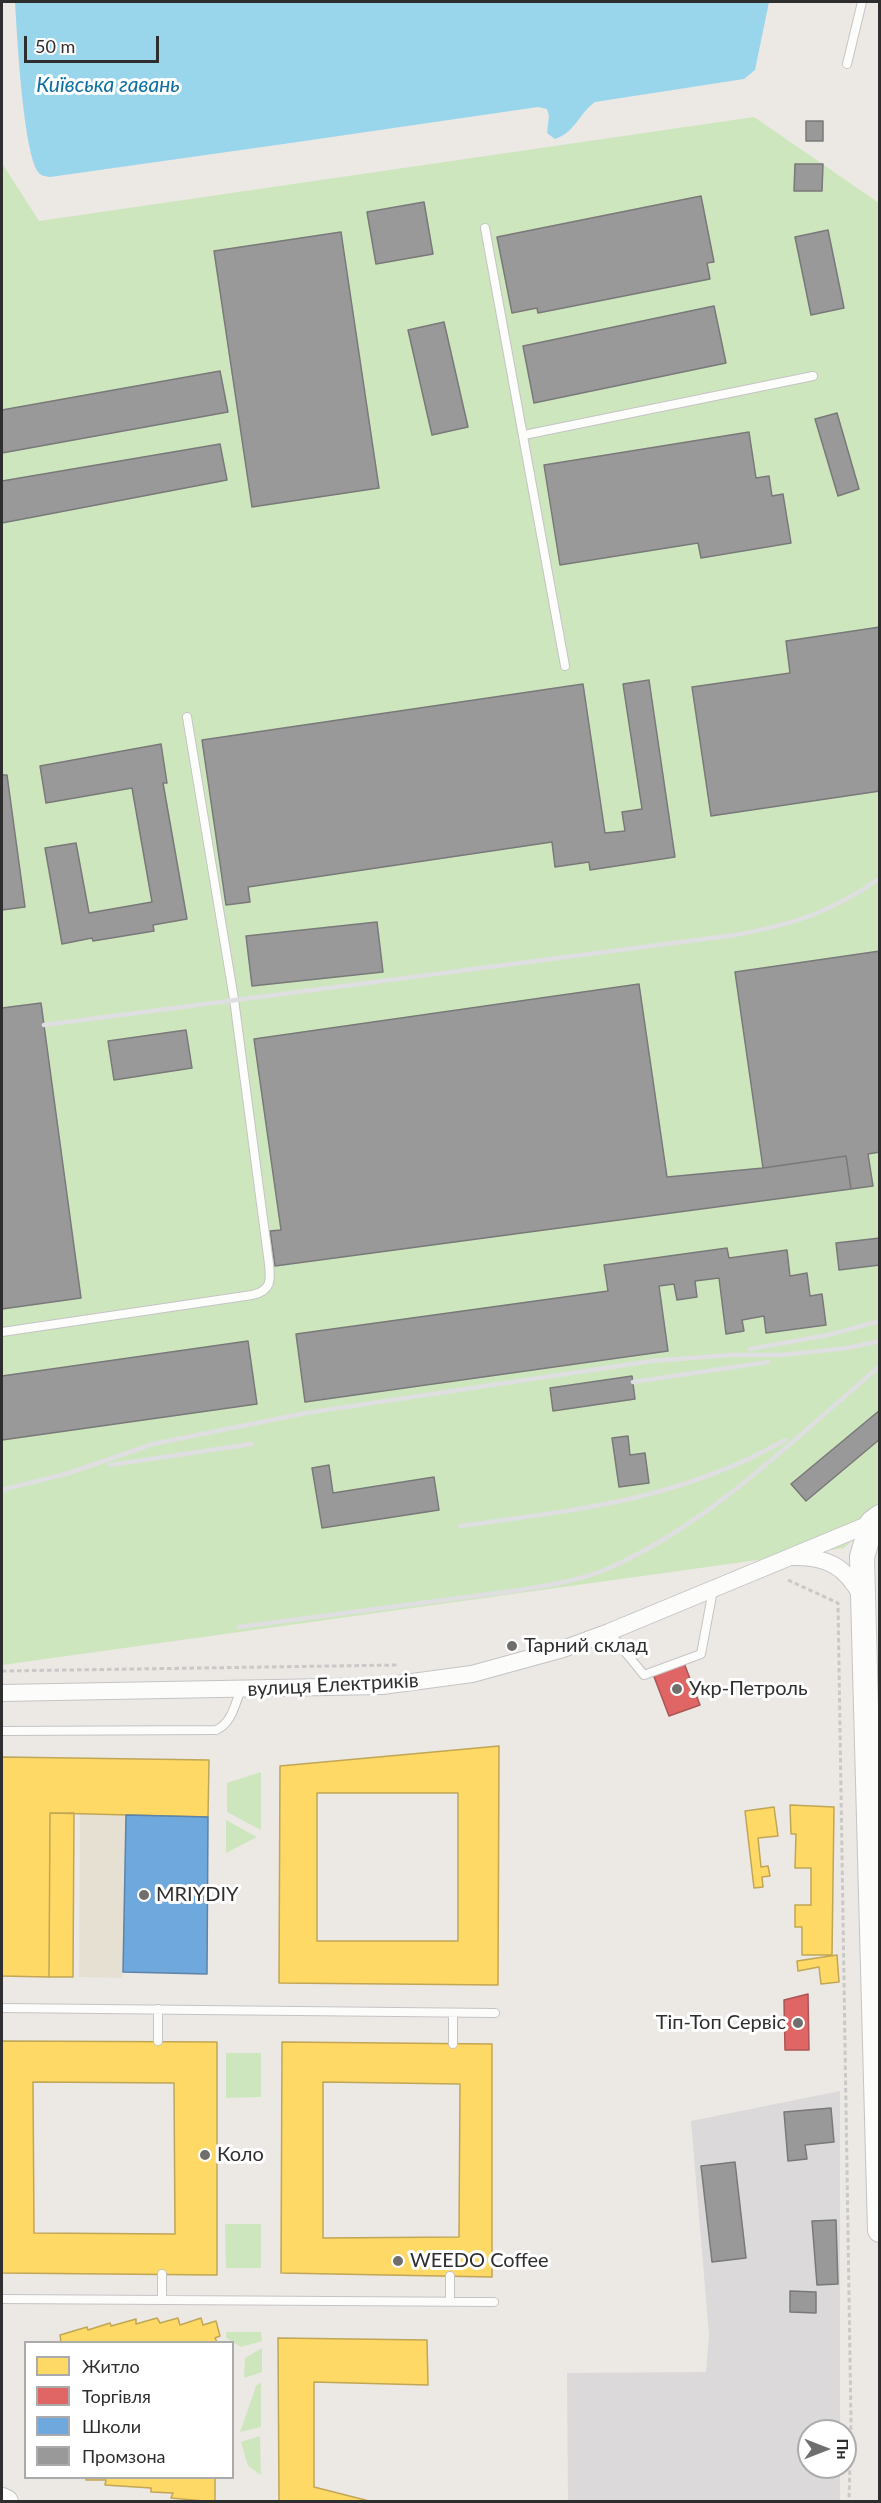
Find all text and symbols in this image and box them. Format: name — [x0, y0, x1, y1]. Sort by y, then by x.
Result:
scale bar — [27, 24, 162, 62]
text: 50 m — [35, 35, 75, 57]
water label: Київська гавань — [36, 72, 180, 98]
place label: Тарний склад — [524, 1634, 648, 1658]
marker: Тарний склад — [505, 1639, 519, 1653]
street label: вулиця Електриків — [247, 1669, 419, 1701]
place label: Укр-Петроль — [689, 1677, 808, 1701]
marker: Укр-Петроль — [670, 1682, 684, 1696]
place label: MRIYDIY — [156, 1883, 238, 1907]
marker: MRIYDIY — [137, 1888, 151, 1902]
place label: Тіп-Топ Сервіс — [656, 2011, 786, 2035]
marker: Тіп-Топ Сервіс — [791, 2016, 805, 2030]
place label: Коло — [217, 2143, 264, 2167]
marker: Коло — [198, 2148, 212, 2162]
place label: WEEDO Coffee — [410, 2249, 549, 2273]
marker: WEEDO Coffee — [391, 2254, 405, 2268]
legend — [24, 2341, 234, 2479]
text: Житло — [82, 2355, 140, 2377]
text: Торгівля — [82, 2385, 151, 2407]
text: Школи — [82, 2415, 141, 2437]
north arrow — [797, 2419, 857, 2479]
text: Пн — [834, 2439, 853, 2459]
text: Промзона — [82, 2445, 165, 2467]

